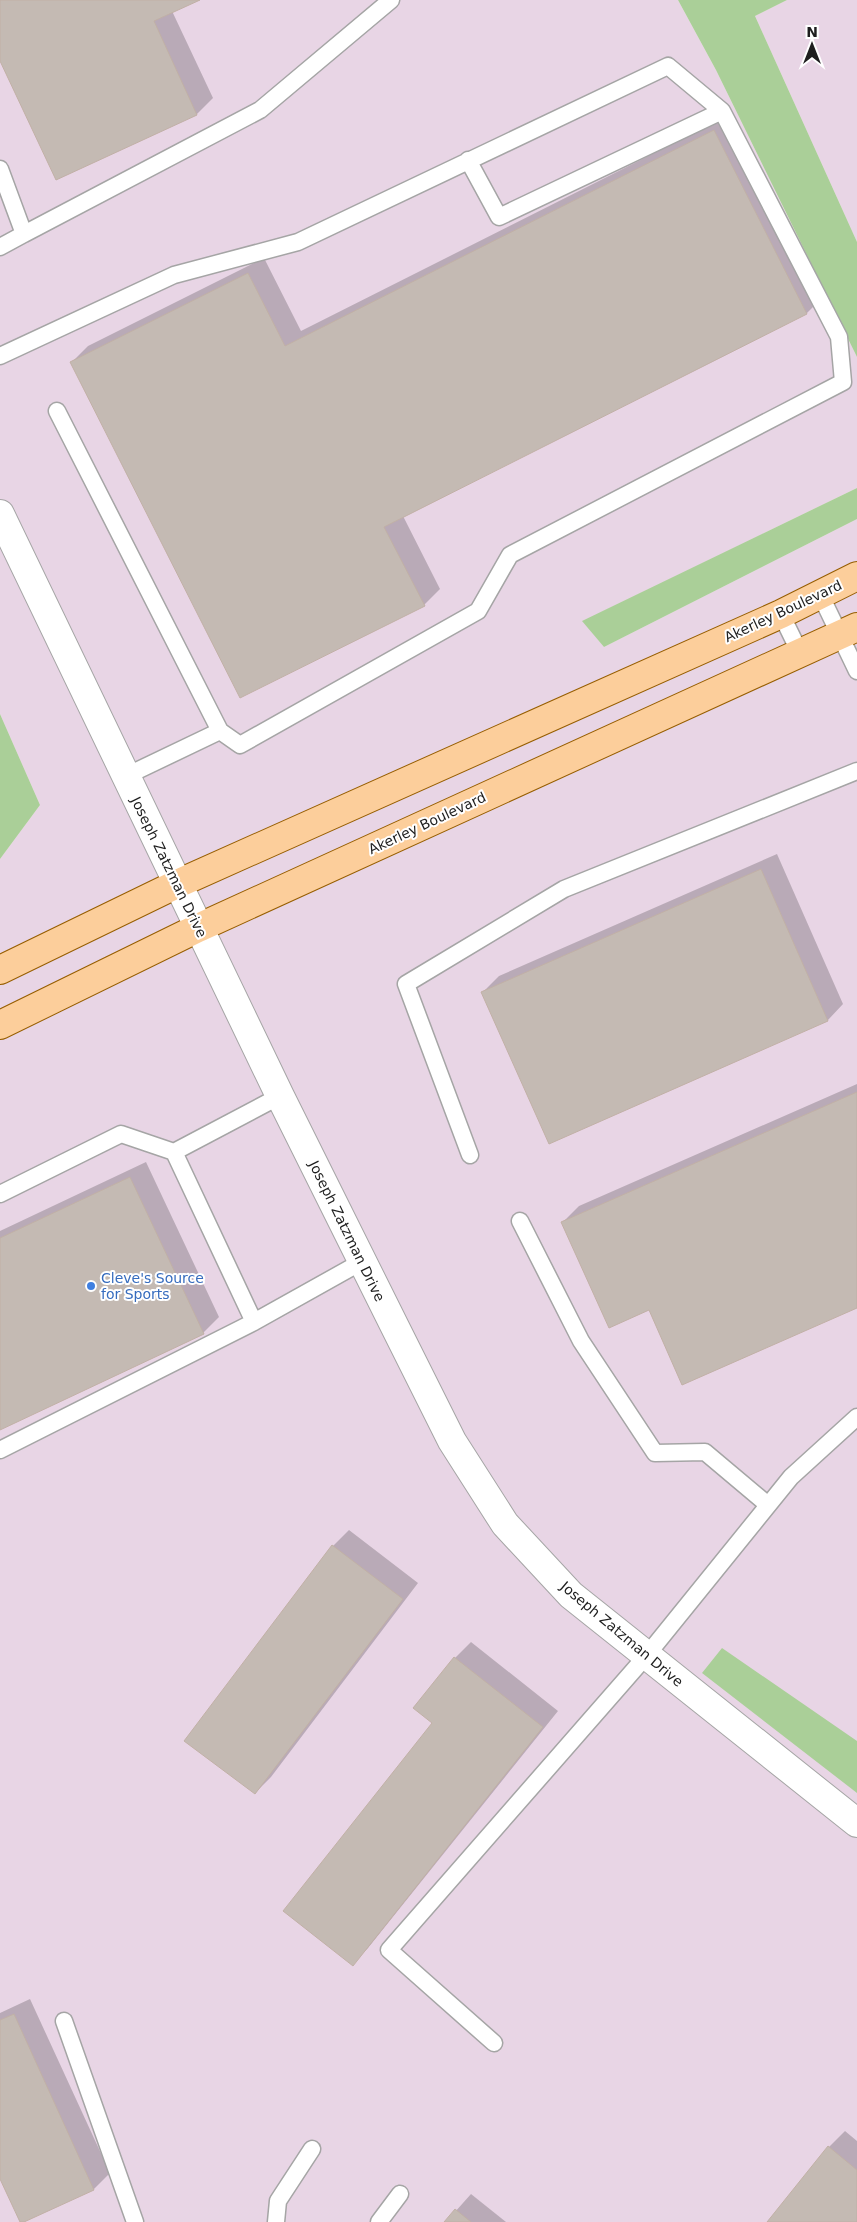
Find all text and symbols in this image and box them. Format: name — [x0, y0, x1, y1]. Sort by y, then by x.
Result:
north arrow — [787, 20, 837, 70]
text: N — [806, 24, 818, 40]
street label: Akerley Boulevard — [722, 577, 844, 645]
street label: Akerley Boulevard — [366, 789, 488, 857]
street label: Joseph Zatzman Drive — [127, 793, 210, 940]
street label: Joseph Zatzman Drive — [305, 1157, 388, 1304]
place label: Cleve's Source for Sports — [101, 1270, 204, 1302]
marker: Cleve's Source for Sports — [85, 1280, 97, 1292]
street label: Joseph Zatzman Drive — [557, 1578, 686, 1690]

